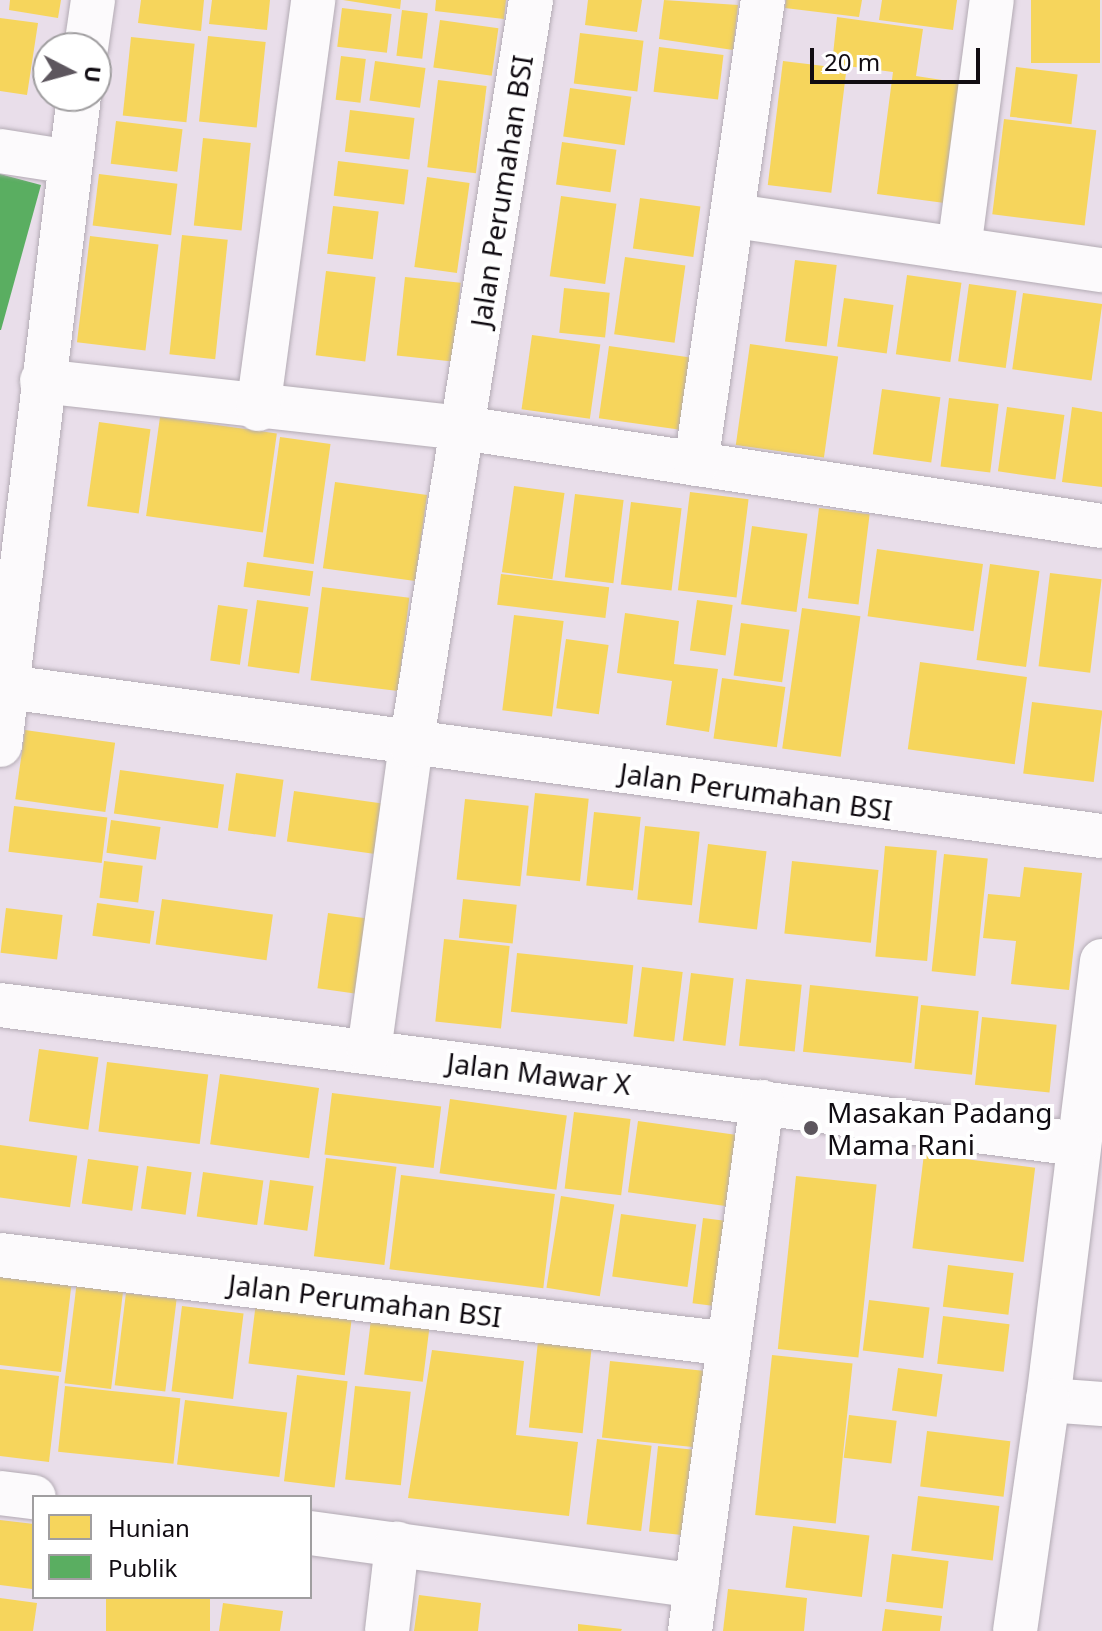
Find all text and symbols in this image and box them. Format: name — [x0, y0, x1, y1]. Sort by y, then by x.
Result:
north arrow — [32, 32, 112, 112]
scale bar — [814, 32, 984, 82]
text: 20 m — [824, 45, 880, 78]
street label: Jalan Perumahan BSI — [463, 53, 539, 329]
text: U — [78, 64, 110, 84]
street label: Jalan Perumahan BSI — [617, 755, 895, 827]
street label: Jalan Mawar X — [445, 1045, 633, 1101]
place label: Masakan Padang Mama Rani — [827, 1095, 1053, 1161]
marker: Masakan Padang Mama Rani — [802, 1119, 820, 1137]
street label: Jalan Perumahan BSI — [226, 1267, 504, 1333]
legend — [32, 1495, 312, 1599]
text: Hunian — [108, 1511, 190, 1544]
text: Publik — [108, 1551, 177, 1584]

